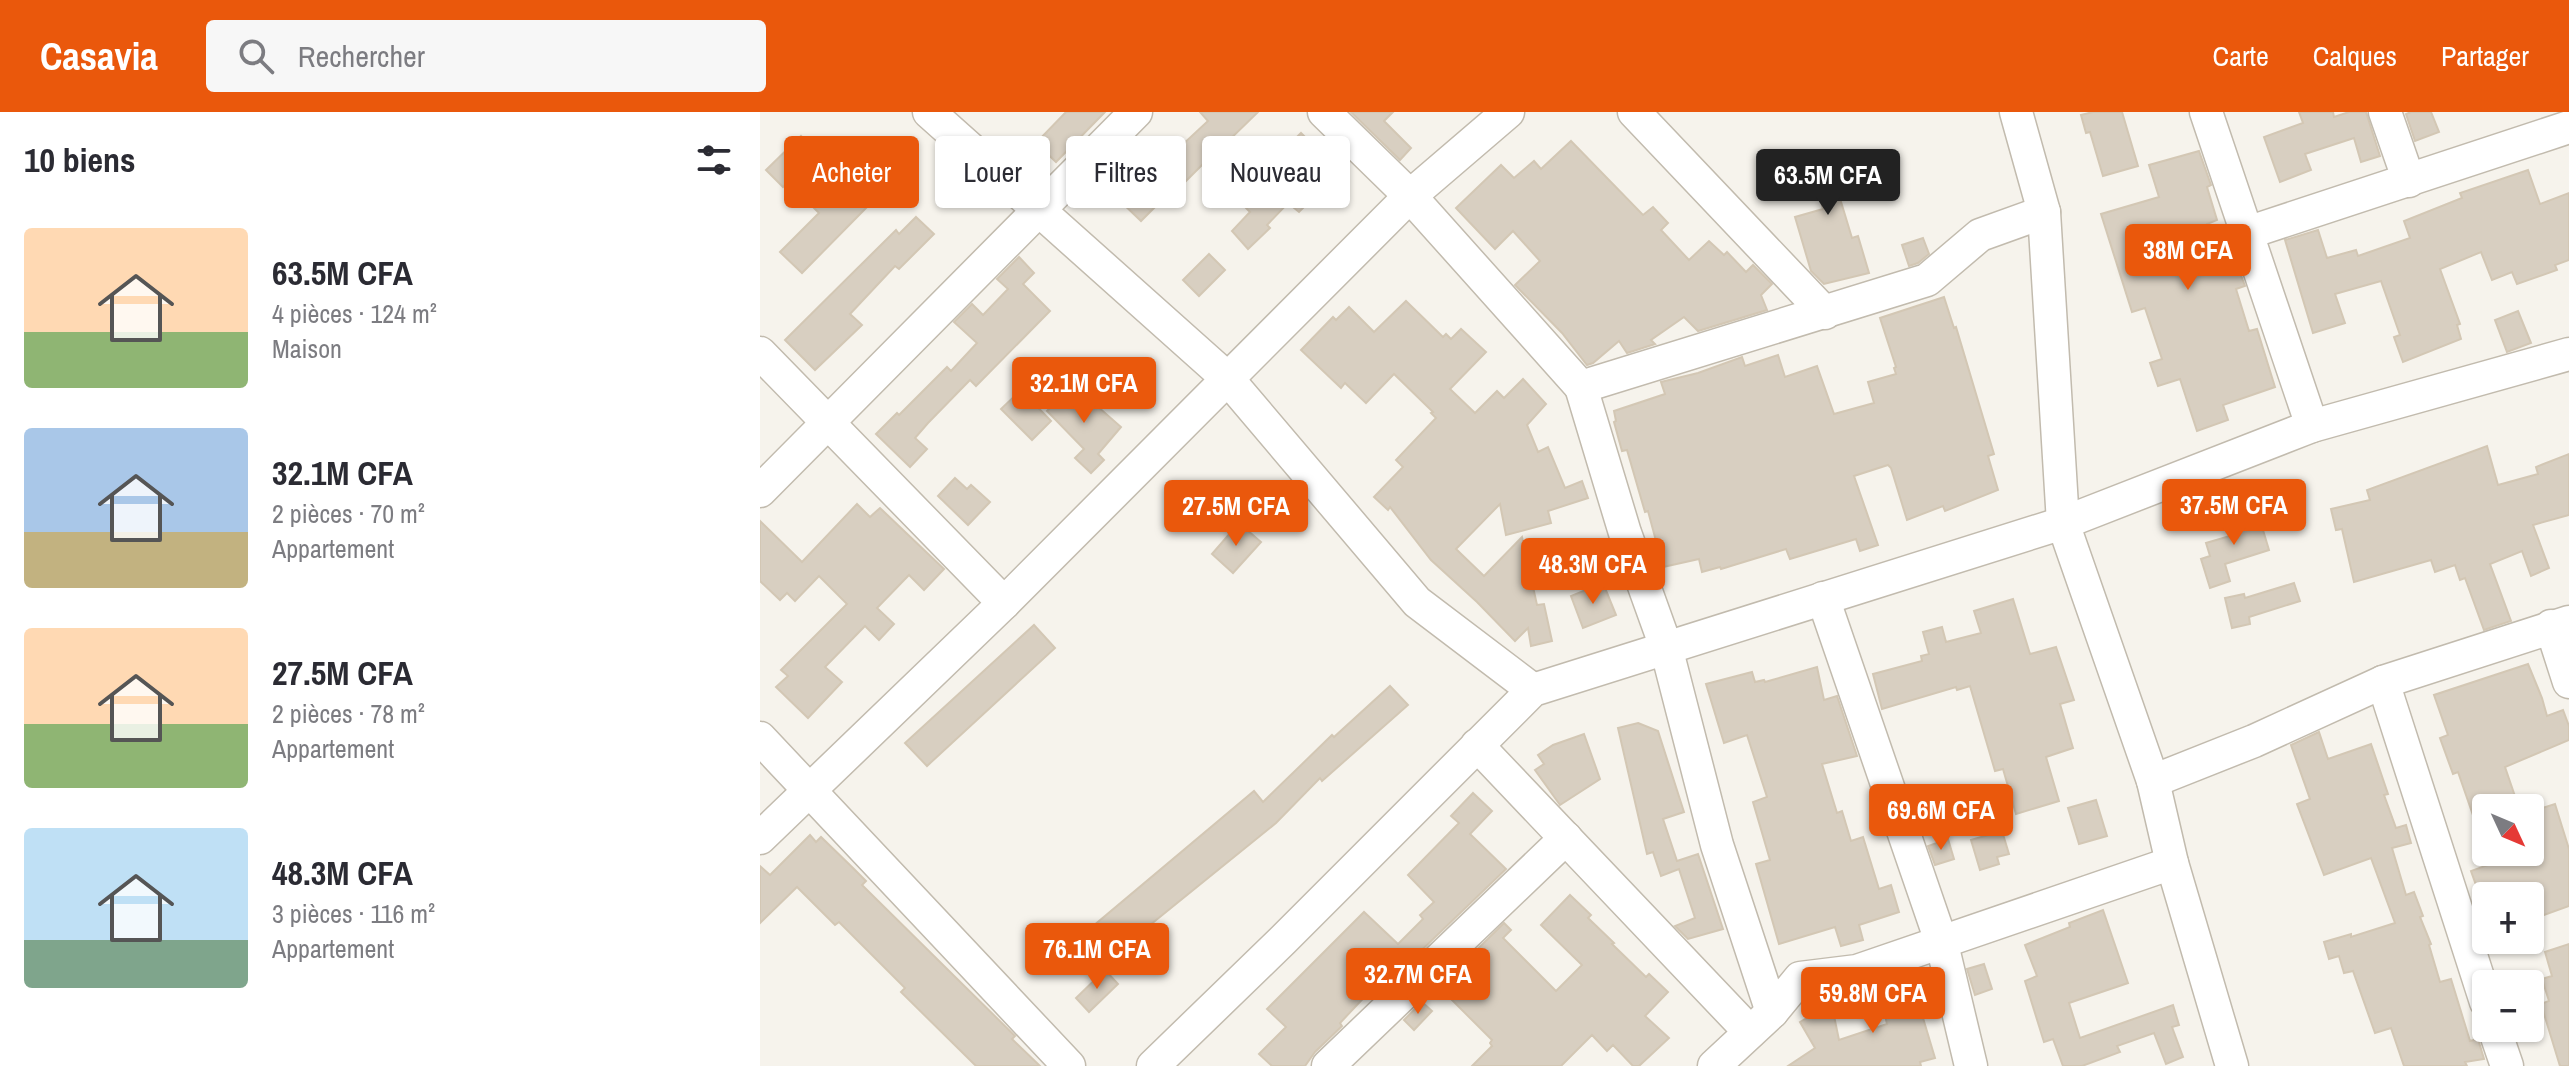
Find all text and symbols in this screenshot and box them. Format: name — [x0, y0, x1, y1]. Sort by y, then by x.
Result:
search box — [206, 20, 766, 92]
text: Casavia — [40, 31, 158, 82]
icon: search — [234, 34, 278, 78]
text: Rechercher — [298, 36, 425, 76]
text: Carte — [2213, 37, 2269, 75]
text: Calques — [2313, 37, 2397, 75]
text: Partager — [2441, 37, 2529, 75]
chip: Acheter — [784, 136, 919, 208]
chip: Louer — [935, 136, 1050, 208]
chip: Filtres — [1066, 136, 1186, 208]
chip: Nouveau — [1202, 136, 1350, 208]
text: 10 biens — [24, 137, 136, 183]
icon: filters — [692, 138, 736, 182]
pin: 63.5M CFA — [1736, 149, 1920, 217]
text: 63.5M CFA — [1774, 157, 1882, 192]
pin: 38M CFA — [2114, 224, 2262, 292]
text: 38M CFA — [2143, 232, 2233, 267]
text: 63.5M CFA — [272, 250, 413, 296]
icon: home — [88, 260, 184, 356]
text: 4 pièces · 124 m² — [272, 296, 437, 331]
text: Maison — [272, 331, 342, 366]
pin: 32.1M CFA — [992, 357, 1176, 425]
text: 32.1M CFA — [1030, 365, 1138, 400]
text: 32.1M CFA — [272, 450, 413, 496]
icon: home — [88, 460, 184, 556]
pin: 37.5M CFA — [2142, 479, 2326, 547]
pin: 27.5M CFA — [1144, 480, 1328, 548]
text: 37.5M CFA — [2180, 487, 2288, 522]
text: 27.5M CFA — [1182, 488, 1290, 523]
text: 2 pièces · 70 m² — [272, 496, 425, 531]
text: Appartement — [272, 531, 394, 566]
pin: 48.3M CFA — [1501, 538, 1685, 606]
text: 48.3M CFA — [1539, 546, 1647, 581]
text: 27.5M CFA — [272, 650, 413, 696]
icon: home — [88, 660, 184, 756]
text: 2 pièces · 78 m² — [272, 696, 425, 731]
text: Appartement — [272, 731, 394, 766]
pin: 69.6M CFA — [1849, 784, 2033, 852]
text: 69.6M CFA — [1887, 792, 1995, 827]
north arrow — [2472, 794, 2544, 866]
map controls — [2472, 794, 2544, 1042]
text: 48.3M CFA — [272, 850, 413, 896]
icon: home — [88, 860, 184, 956]
button: + — [2472, 882, 2544, 954]
text: 3 pièces · 116 m² — [272, 896, 435, 931]
pin: 76.1M CFA — [1005, 923, 1189, 991]
text: Appartement — [272, 931, 394, 966]
text: 76.1M CFA — [1043, 931, 1151, 966]
pin: 32.7M CFA — [1326, 948, 1510, 1016]
text: 32.7M CFA — [1364, 956, 1472, 991]
pin: 59.8M CFA — [1781, 967, 1965, 1035]
button: − — [2472, 970, 2544, 1042]
text: 59.8M CFA — [1819, 975, 1927, 1010]

